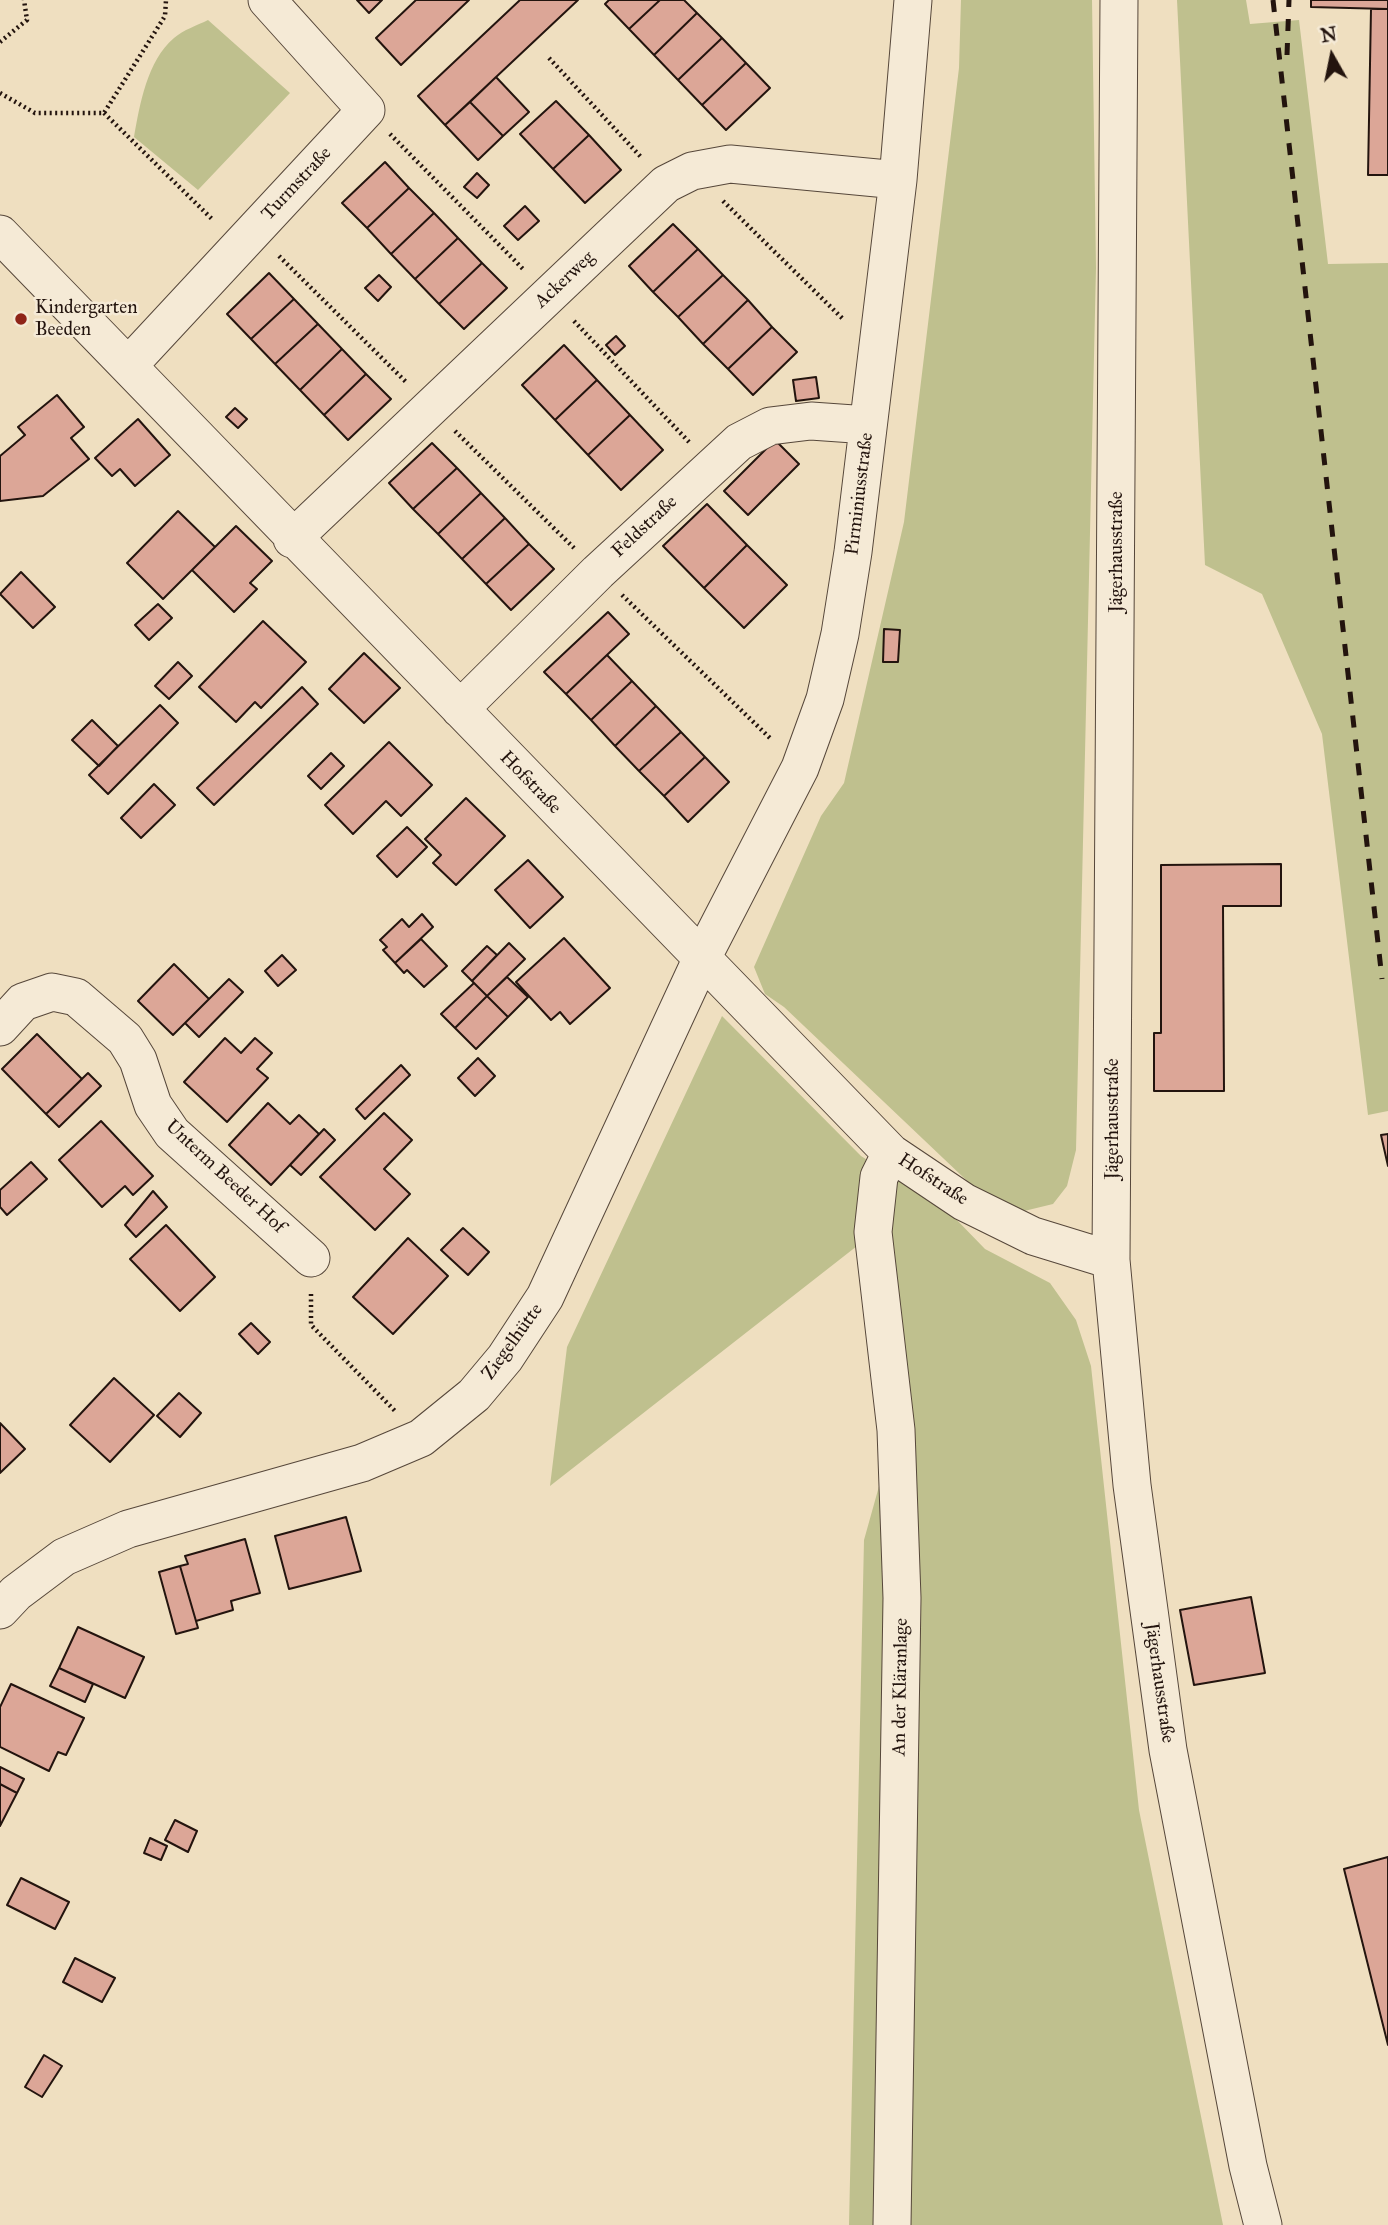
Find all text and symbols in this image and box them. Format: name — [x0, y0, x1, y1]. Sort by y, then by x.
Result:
north arrow — [1297, 21, 1367, 91]
text: N — [1319, 22, 1338, 47]
street label: Turmstraße — [257, 142, 337, 226]
street label: Ackerweg — [530, 247, 600, 313]
place label: Kindergarten Beeden — [35, 297, 137, 341]
marker: Kindergarten Beeden — [13, 311, 29, 327]
street label: Pirminiusstraße — [841, 431, 879, 557]
street label: Feldstraße — [608, 491, 682, 563]
street label: Jägerhausstraße — [1106, 491, 1128, 613]
street label: Hofstraße — [494, 747, 566, 819]
street label: Jägerhausstraße — [1102, 1058, 1124, 1180]
street label: Unterm Beeder Hof — [160, 1116, 290, 1238]
street label: Hofstraße — [894, 1149, 972, 1211]
street label: Ziegelhütte — [478, 1299, 548, 1385]
street label: An der Kläranlage — [888, 1618, 914, 1756]
street label: Jägerhausstraße — [1139, 1621, 1179, 1745]

